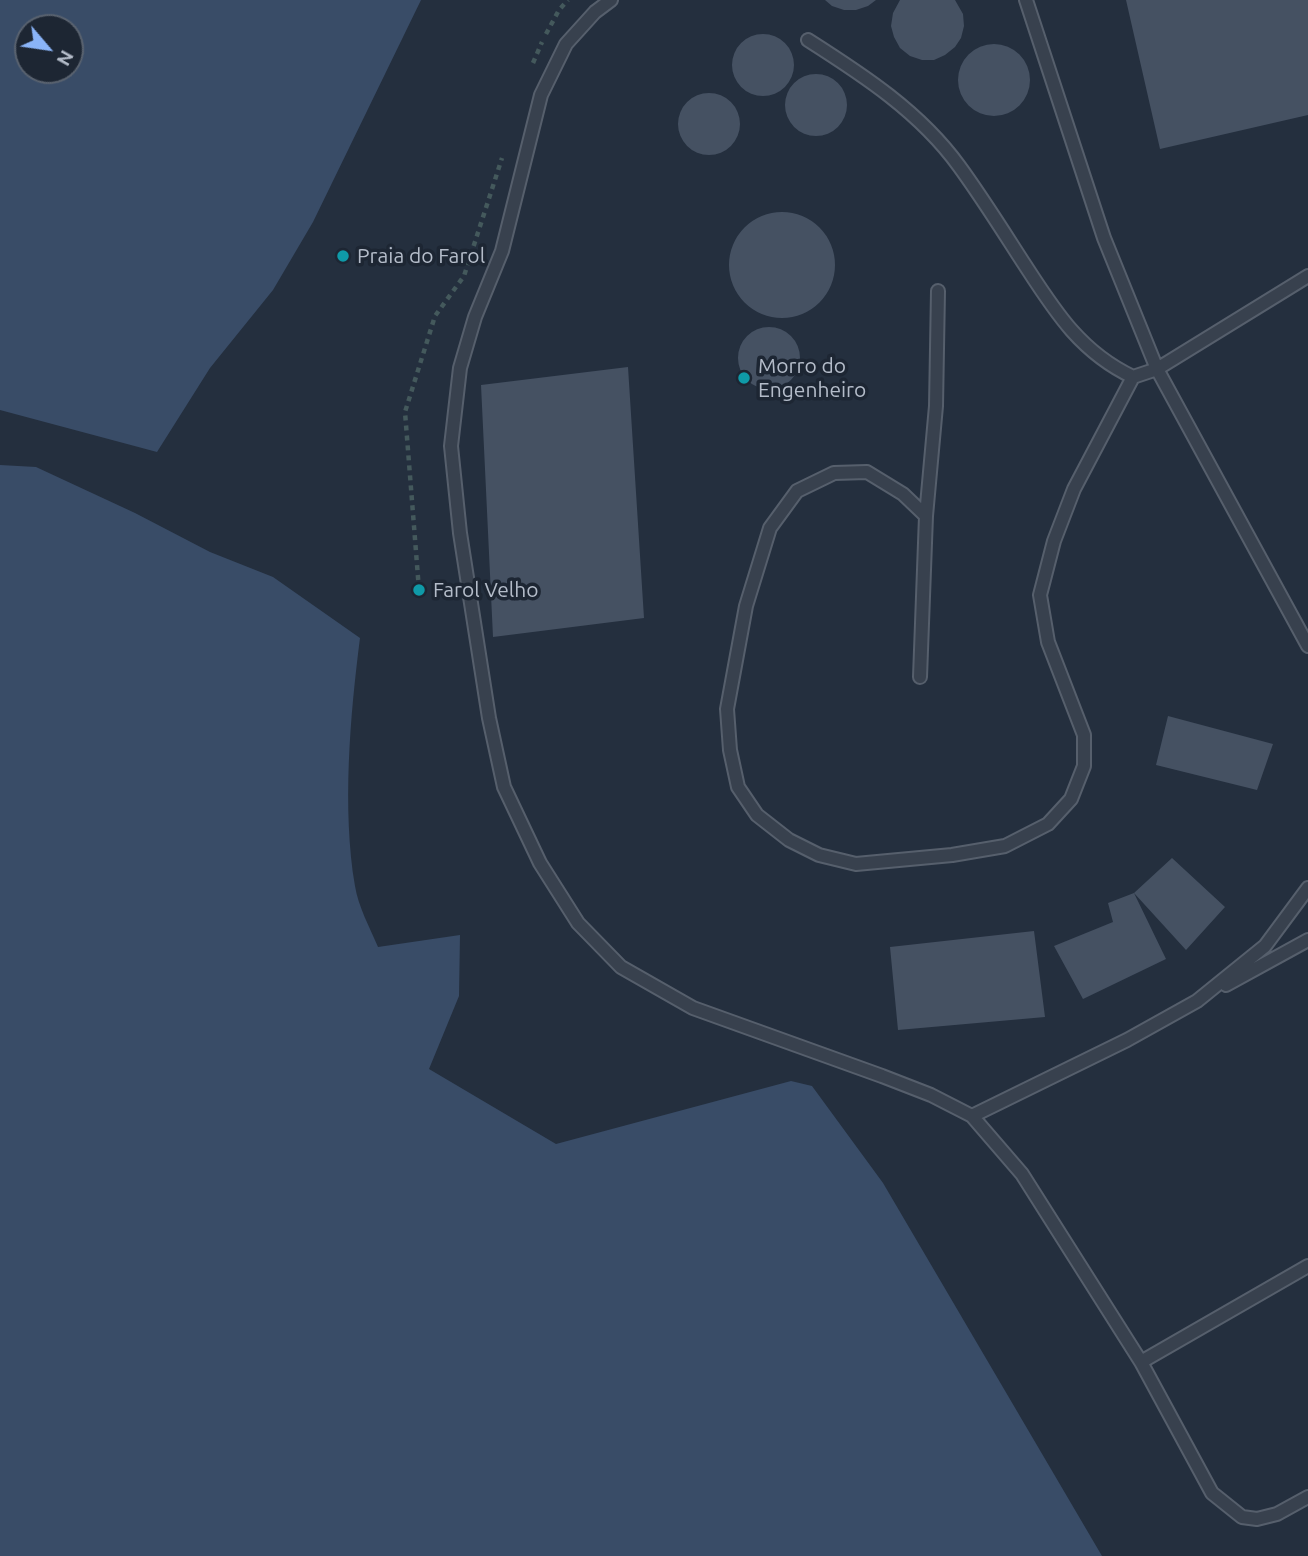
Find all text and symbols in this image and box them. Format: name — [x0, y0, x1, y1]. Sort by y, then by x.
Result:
north arrow — [14, 14, 84, 84]
text: N — [53, 47, 79, 70]
place label: Praia do Farol — [357, 243, 485, 269]
marker: Praia do Farol — [335, 248, 351, 264]
place label: Morro do Engenheiro — [758, 353, 866, 403]
marker: Morro do Engenheiro — [736, 370, 752, 386]
place label: Farol Velho — [433, 577, 539, 603]
marker: Farol Velho — [411, 582, 427, 598]

